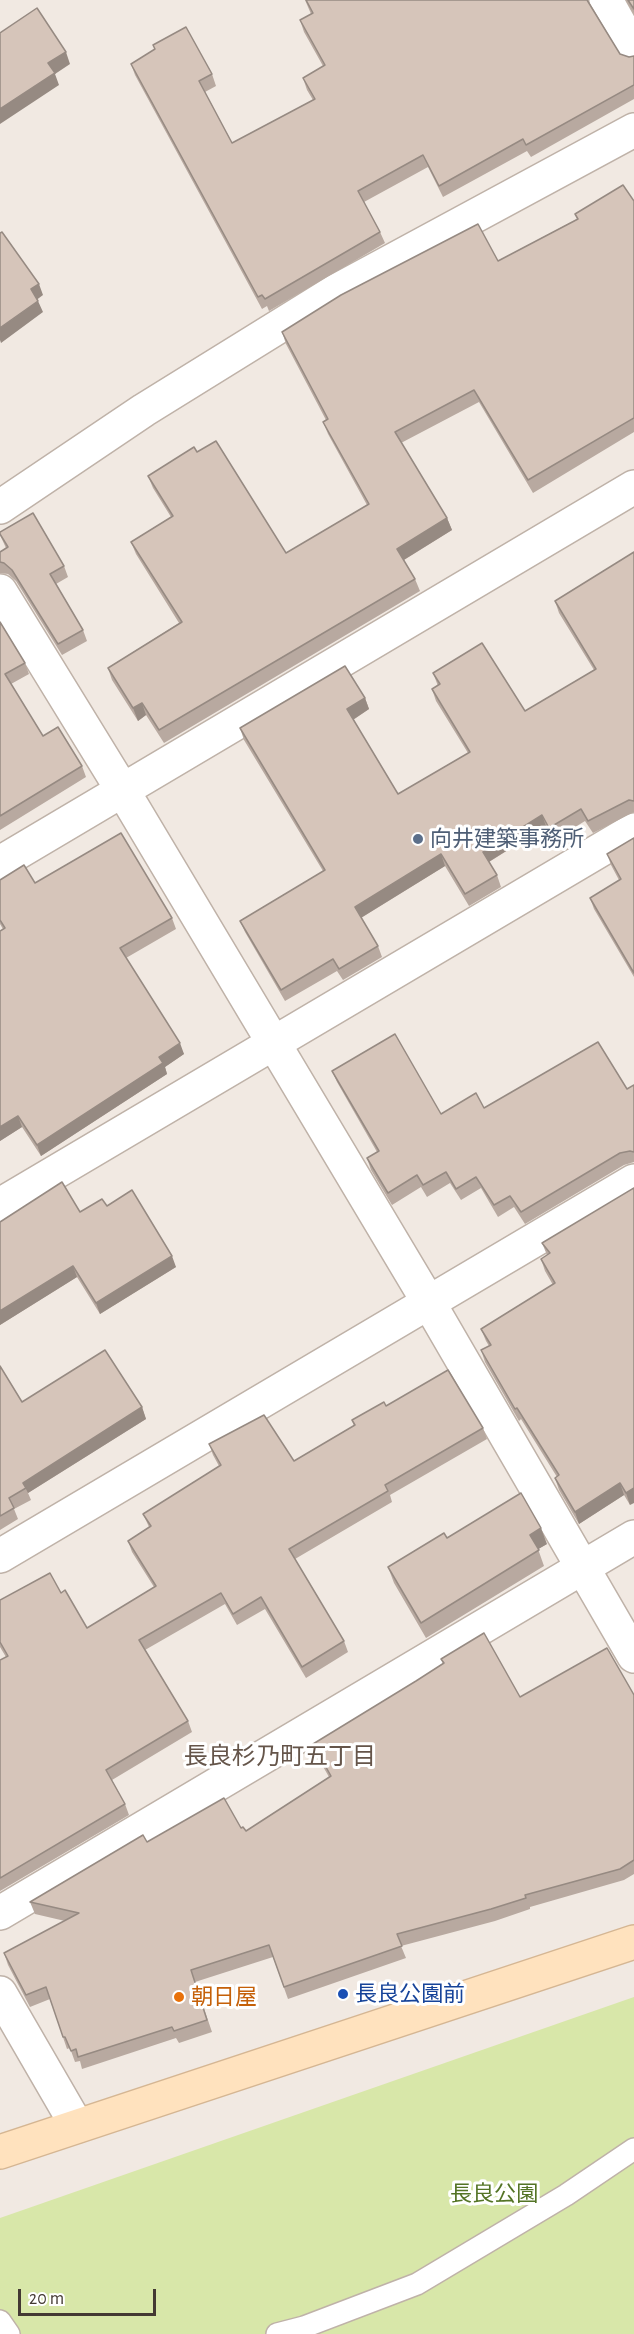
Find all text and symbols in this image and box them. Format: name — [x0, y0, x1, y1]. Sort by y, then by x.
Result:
place label: 向井建築事務所 — [430, 826, 584, 852]
marker: 向井建築事務所 — [411, 832, 425, 846]
district label: 長良杉乃町五丁目 — [184, 1743, 376, 1771]
place label: 長良公園前 — [355, 1981, 465, 2007]
place label: 朝日屋 — [191, 1984, 257, 2010]
marker: 長良公園前 — [336, 1987, 350, 2001]
marker: 朝日屋 — [172, 1990, 186, 2004]
park label: 長良公園 — [450, 2181, 538, 2207]
scale bar — [21, 2277, 159, 2315]
text: 20 m — [29, 2290, 64, 2308]

